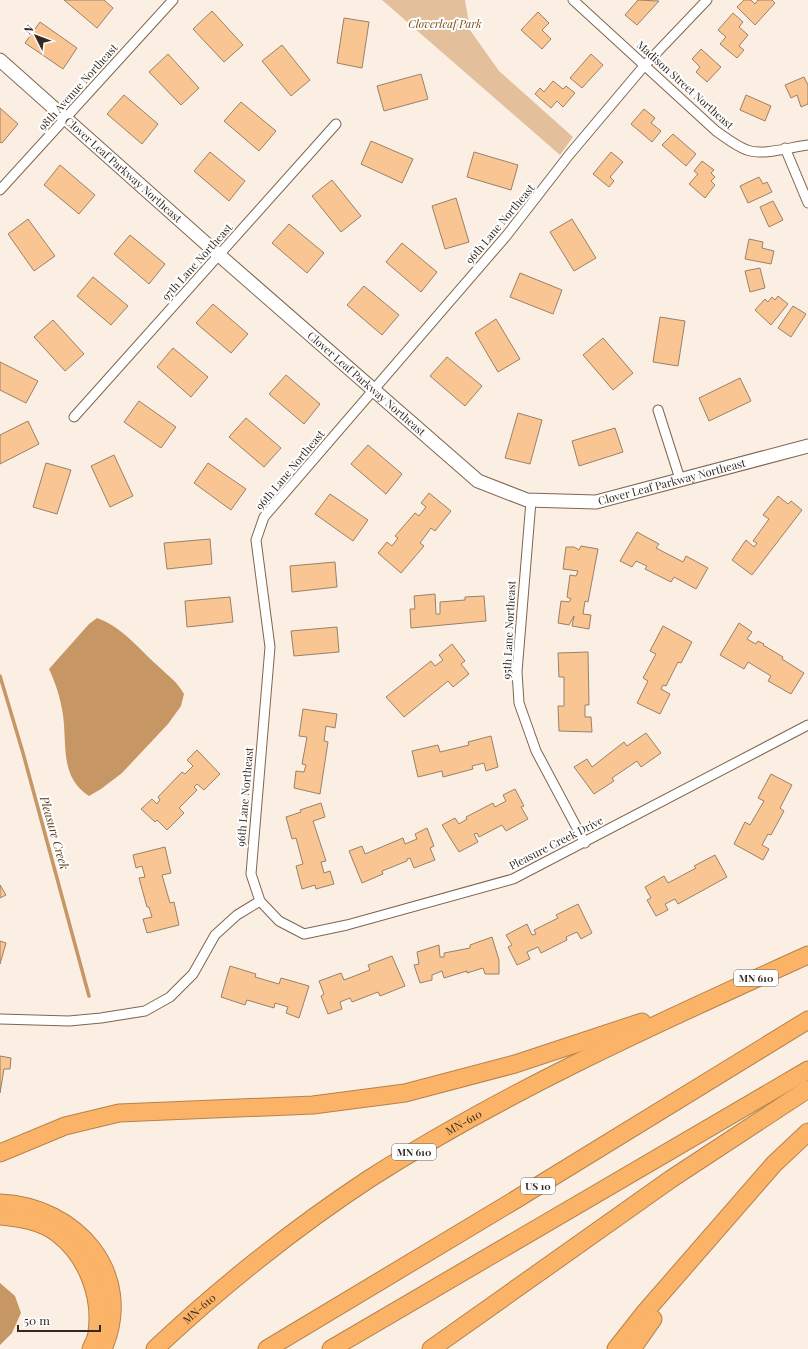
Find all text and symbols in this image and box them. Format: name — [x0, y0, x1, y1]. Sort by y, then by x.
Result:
north arrow — [16, 16, 56, 56]
park label: Cloverleaf Park — [408, 16, 482, 31]
text: N — [20, 21, 36, 37]
street label: Madison Street Northeast — [634, 37, 737, 132]
street label: 98th Avenue Northeast — [35, 40, 121, 133]
street label: Clover Leaf Parkway Northeast — [62, 113, 185, 226]
street label: 96th Lane Northeast — [462, 181, 538, 267]
street label: 97th Lane Northeast — [158, 220, 235, 303]
street label: Clover Leaf Parkway Northeast — [305, 328, 429, 439]
street label: 96th Lane Northeast — [252, 427, 328, 513]
street label: Clover Leaf Parkway Northeast — [596, 455, 747, 508]
street label: 95th Lane Northeast — [498, 580, 519, 680]
street label: 96th Lane Northeast — [233, 746, 256, 847]
water label: Pleasure Creek — [37, 793, 73, 871]
street label: Pleasure Creek Drive — [506, 812, 606, 873]
road number: MN 610 — [734, 970, 778, 986]
street label: MN-610 — [443, 1106, 485, 1138]
road number: MN 610 — [392, 1144, 436, 1160]
road number: US 10 — [521, 1178, 555, 1194]
street label: MN-610 — [179, 1289, 219, 1327]
scale bar — [18, 1307, 100, 1333]
text: 50 m — [24, 1312, 50, 1328]

